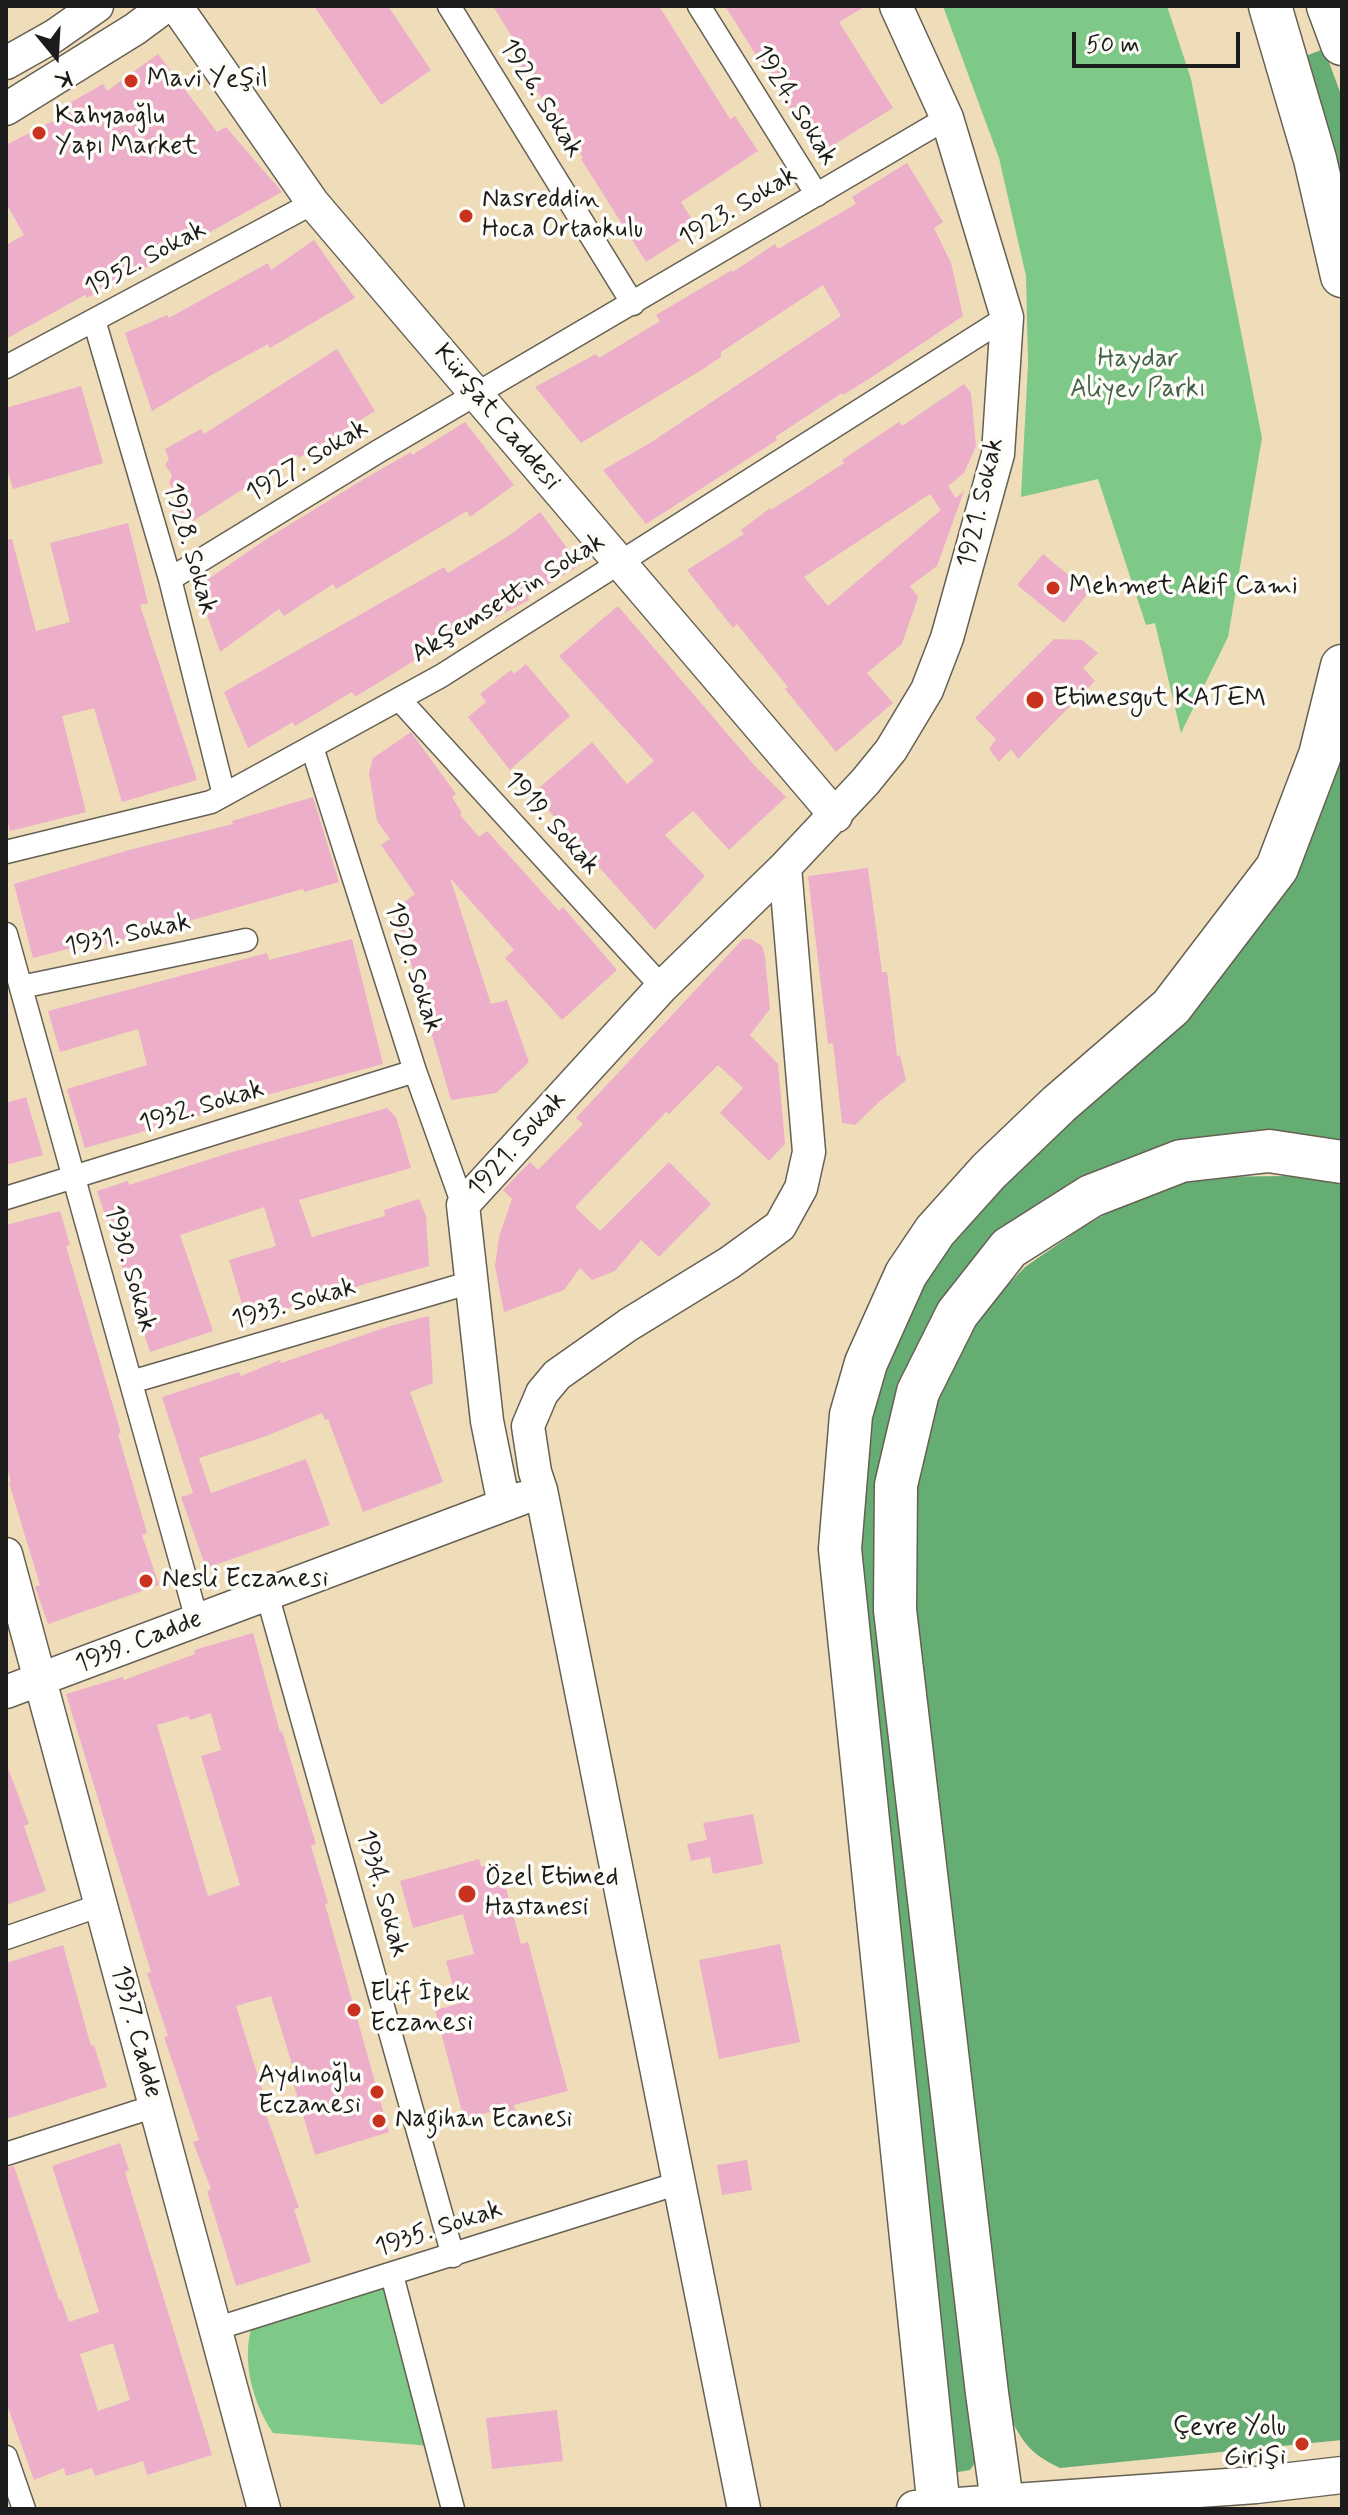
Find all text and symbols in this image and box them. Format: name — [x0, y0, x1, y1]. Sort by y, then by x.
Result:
north arrow — [16, 16, 96, 96]
scale bar — [1076, 16, 1244, 66]
text: 50 m — [1086, 30, 1140, 61]
street label: 1926. Sokak — [491, 34, 589, 164]
street label: 1924. Sokak — [745, 40, 843, 172]
text: K — [52, 63, 75, 95]
place label: Mavi Yeşil — [147, 65, 268, 97]
marker: Mavi Yeşil — [122, 72, 140, 90]
place label: Kahyaoğlu Yapı Market — [55, 102, 198, 164]
marker: Kahyaoğlu Yapı Market — [30, 124, 48, 142]
street label: 1923. Sokak — [674, 160, 804, 256]
place label: Nasreddin Hoca Ortaokulu — [482, 185, 643, 246]
marker: Nasreddin Hoca Ortaokulu — [457, 207, 475, 225]
street label: 1952. Sokak — [80, 215, 212, 305]
street label: Kürşat Caddesi — [426, 339, 566, 497]
park label: Haydar Aliyev Parkı — [1070, 345, 1206, 406]
street label: 1927. Sokak — [241, 413, 375, 511]
street label: 1921. Sokak — [952, 435, 1012, 571]
street label: 1928. Sokak — [155, 480, 223, 618]
street label: Akşemsettin Sokak — [407, 527, 611, 671]
place label: Mehmet Akif Cami — [1069, 572, 1298, 604]
marker: Mehmet Akif Cami — [1044, 579, 1062, 597]
place label: Etimesgut KATEM — [1053, 684, 1266, 716]
marker: Etimesgut KATEM — [1024, 689, 1046, 711]
street label: 1919. Sokak — [497, 766, 605, 882]
street label: 1920. Sokak — [376, 899, 448, 1037]
street label: 1931. Sokak — [62, 907, 194, 965]
street label: 1932. Sokak — [136, 1074, 268, 1142]
street label: 1921. Sokak — [462, 1085, 574, 1205]
street label: 1930. Sokak — [96, 1202, 162, 1336]
street label: 1933. Sokak — [228, 1272, 360, 1338]
place label: Nesli Eczanesi — [162, 1565, 328, 1597]
marker: Nesli Eczanesi — [137, 1572, 155, 1590]
street label: 1939. Cadde — [71, 1605, 207, 1681]
street label: 1934. Sokak — [348, 1827, 414, 1961]
place label: Özel Etimed Hastanesi — [485, 1863, 619, 1924]
marker: Özel Etimed Hastanesi — [456, 1883, 478, 1905]
street label: 1937. Cadde — [102, 1962, 168, 2102]
place label: Elif İpek Eczanesi — [370, 1979, 473, 2040]
marker: Elif İpek Eczanesi — [345, 2001, 363, 2019]
place label: Aydınoğlu Eczanesi — [258, 2061, 361, 2122]
marker: Aydınoğlu Eczanesi — [368, 2083, 386, 2101]
place label: Nagihan Ecanesi — [395, 2105, 572, 2137]
marker: Nagihan Ecanesi — [370, 2112, 388, 2130]
street label: 1935. Sokak — [372, 2195, 506, 2265]
place label: Çevre Yolu Girişi — [1173, 2413, 1286, 2474]
marker: Çevre Yolu Girişi — [1293, 2435, 1311, 2453]

